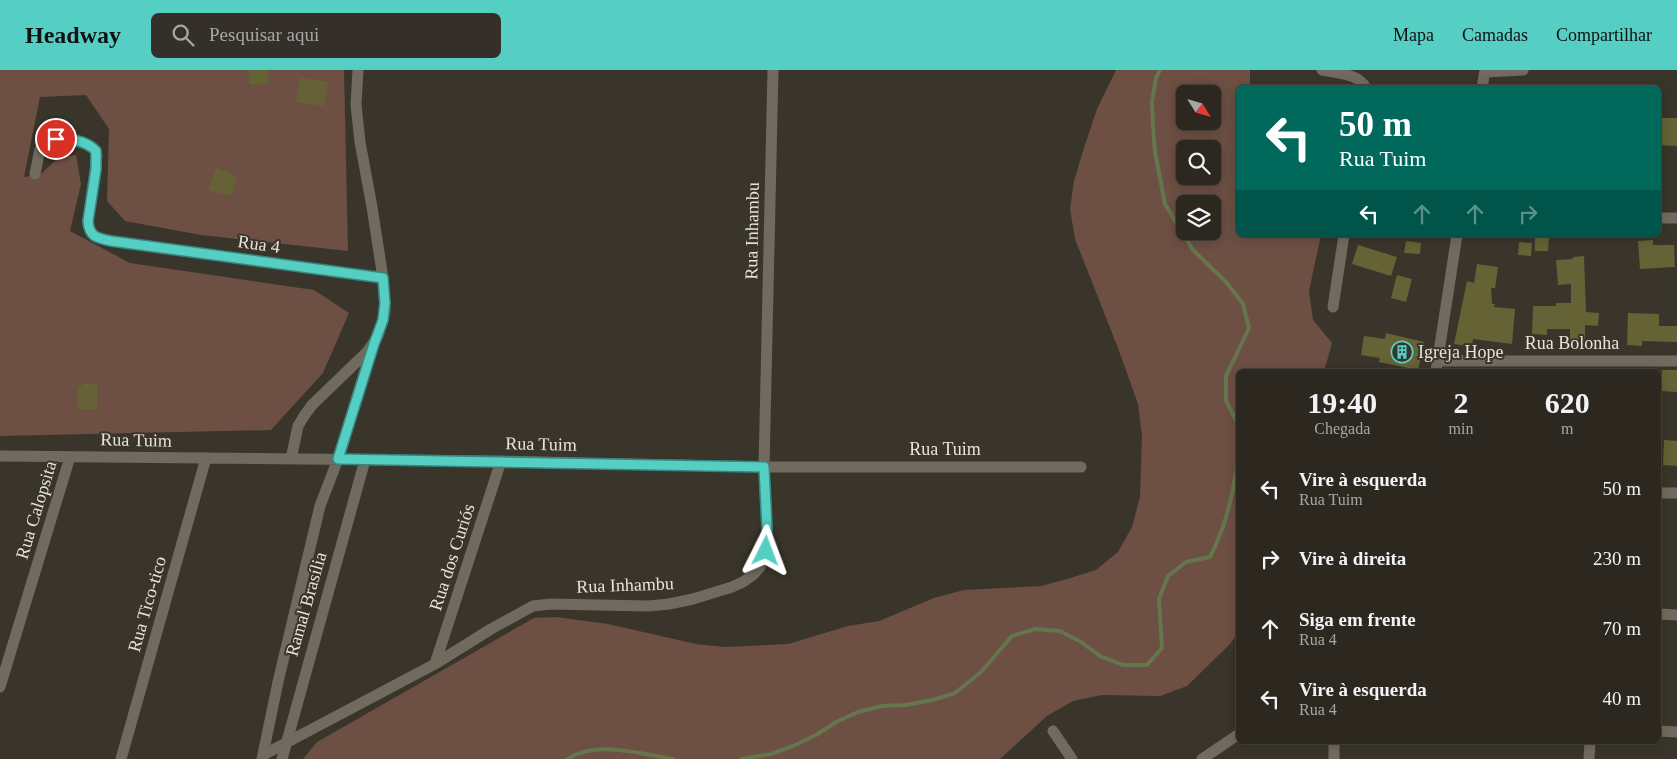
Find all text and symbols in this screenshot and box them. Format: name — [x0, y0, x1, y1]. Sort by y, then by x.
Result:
search box — [151, 13, 501, 58]
icon: search — [169, 21, 197, 49]
text: Headway — [25, 22, 121, 48]
text: Pesquisar aqui — [209, 24, 319, 45]
text: Mapa — [1393, 25, 1434, 45]
text: Camadas — [1462, 25, 1528, 45]
text: Compartilhar — [1556, 25, 1652, 45]
north arrow — [1176, 85, 1221, 130]
map controls — [1176, 85, 1221, 240]
icon: left — [1256, 105, 1321, 170]
text: 50 m — [1339, 105, 1412, 144]
pin — [35, 118, 77, 160]
icon: arrive — [42, 125, 70, 153]
button: search — [1176, 140, 1221, 185]
text: Rua Tuim — [1339, 146, 1426, 171]
street label: Rua Inhambu — [741, 182, 763, 280]
button: layers — [1176, 195, 1221, 240]
icon: left — [1355, 200, 1383, 228]
icon: ahead — [1408, 200, 1436, 228]
icon: ahead — [1461, 200, 1489, 228]
icon: right — [1514, 200, 1542, 228]
street label: Rua 4 — [237, 231, 281, 257]
street label: Rua Bolonha — [1525, 333, 1619, 353]
building icon: Igreja Hope — [1390, 340, 1414, 364]
place label: Igreja Hope — [1418, 342, 1503, 362]
text: 19:40 — [1307, 386, 1377, 419]
text: 2 — [1453, 386, 1468, 419]
text: 620 — [1545, 386, 1590, 419]
text: Chegada — [1314, 420, 1370, 437]
text: min — [1449, 420, 1473, 437]
text: m — [1561, 420, 1573, 437]
street label: Rua Tuim — [100, 429, 172, 451]
street label: Rua Tuim — [505, 433, 577, 455]
street label: Rua Tuim — [909, 439, 981, 459]
street label: Rua Calopsita — [12, 459, 60, 561]
text: Vire à esquerda — [1299, 469, 1427, 490]
icon: left — [1256, 475, 1284, 503]
text: 50 m — [1602, 478, 1641, 499]
text: Rua Tuim — [1299, 491, 1363, 508]
street label: Rua dos Curiós — [425, 501, 479, 613]
position arrow — [739, 524, 791, 576]
icon: right — [1256, 545, 1284, 573]
text: Vire à direita — [1299, 548, 1406, 569]
text: 230 m — [1593, 548, 1641, 569]
street label: Ramal Brasília — [282, 550, 330, 658]
street label: Rua Tico-tico — [124, 554, 170, 654]
street label: Rua Inhambu — [576, 573, 674, 597]
text: Siga em frente — [1299, 609, 1416, 630]
icon: ahead — [1256, 615, 1284, 643]
text: 70 m — [1602, 618, 1641, 639]
text: Rua 4 — [1299, 631, 1337, 648]
text: Vire à esquerda — [1299, 679, 1427, 700]
icon: left — [1256, 685, 1284, 713]
text: 40 m — [1602, 688, 1641, 709]
text: Rua 4 — [1299, 701, 1337, 718]

